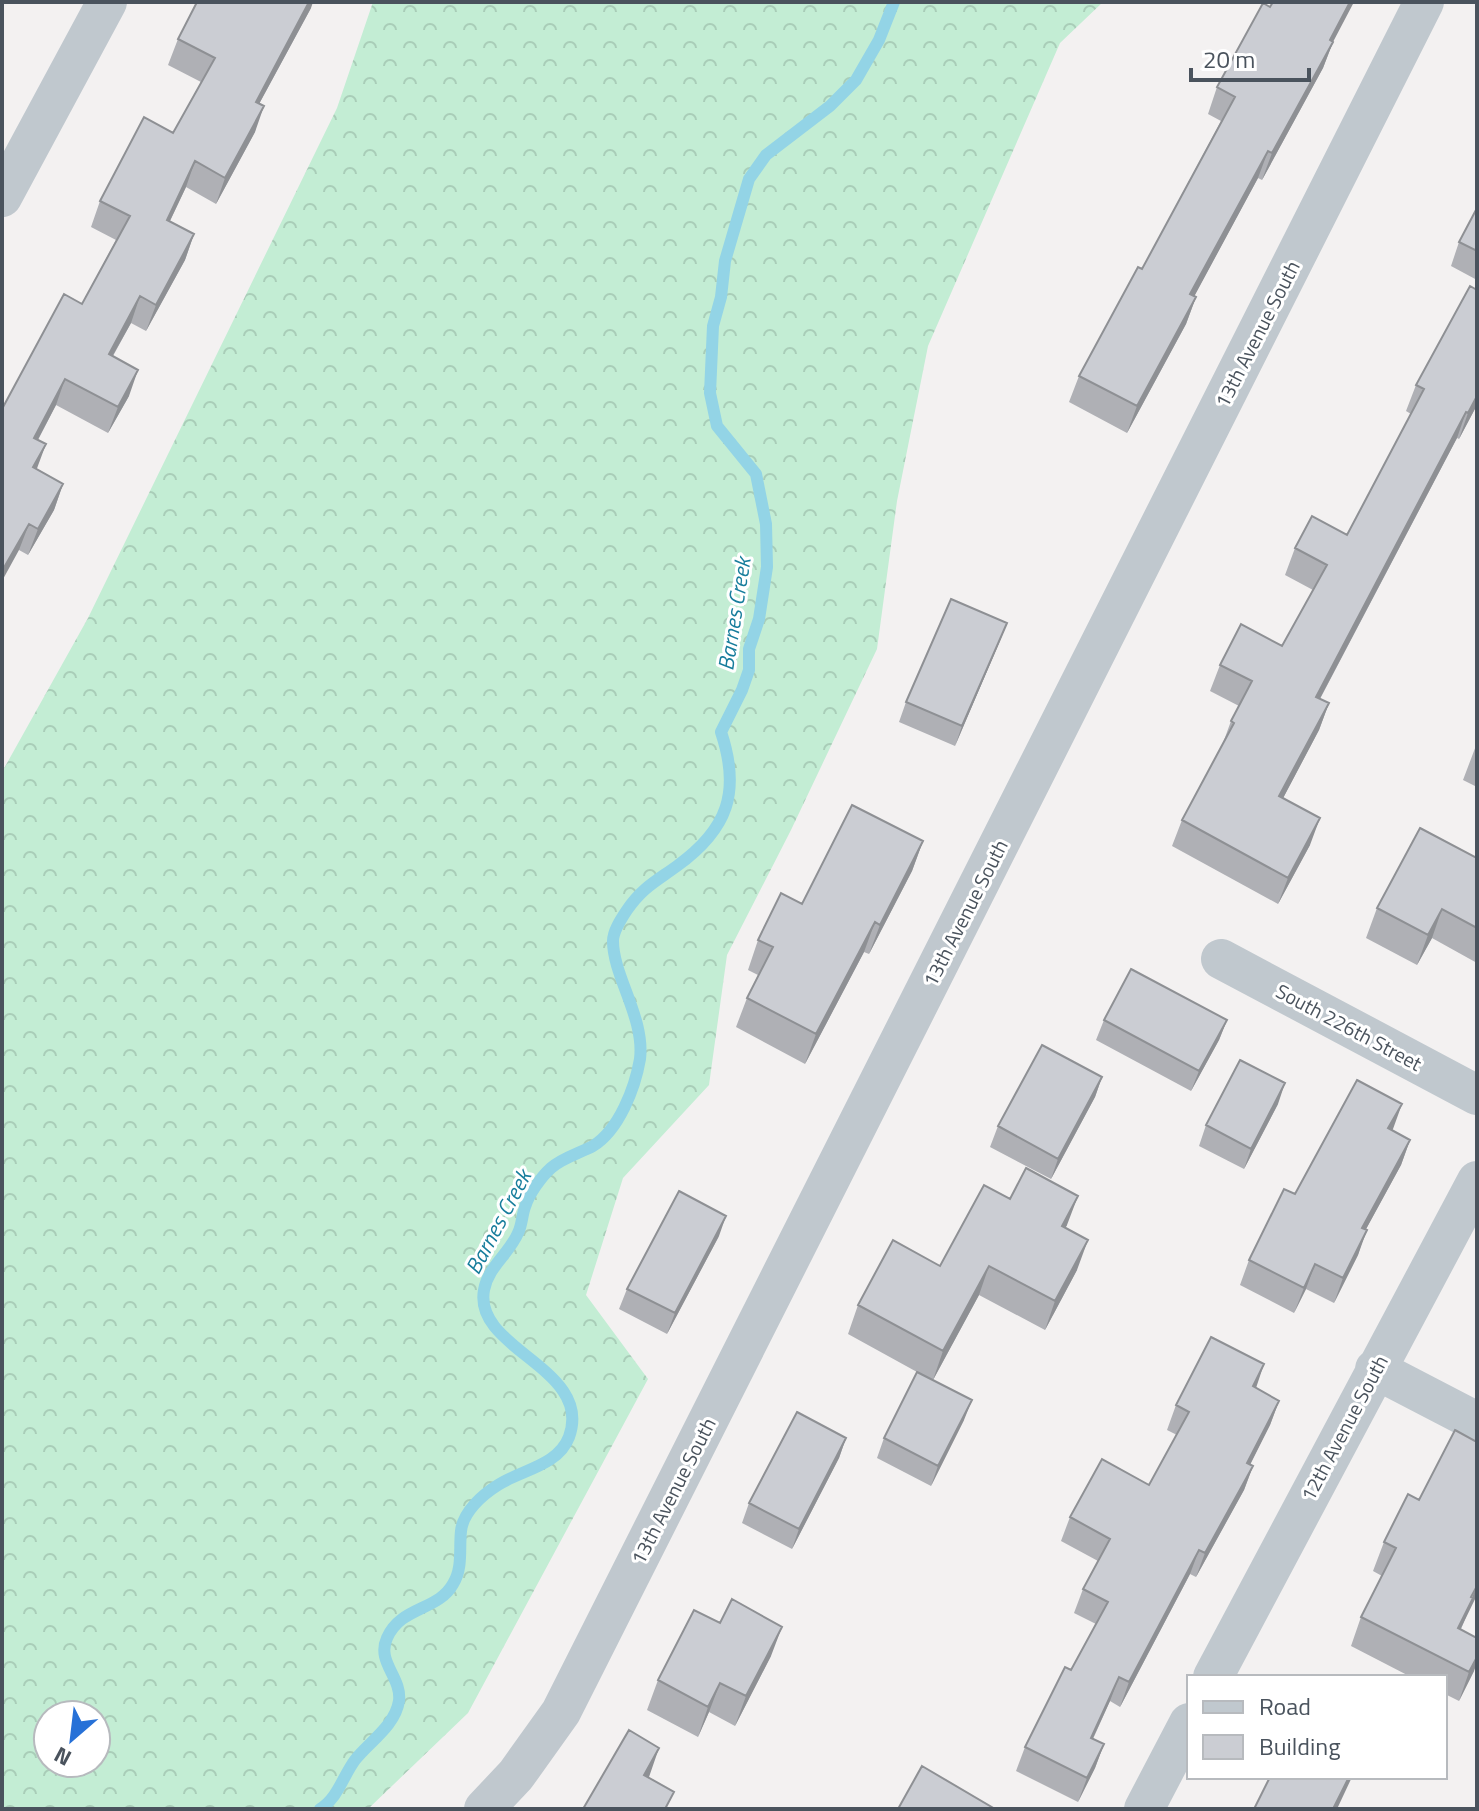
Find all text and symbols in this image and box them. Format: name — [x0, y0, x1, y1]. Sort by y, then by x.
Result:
scale bar — [1191, 32, 1309, 82]
text: 20 m — [1203, 41, 1255, 77]
street label: 13th Avenue South — [1207, 255, 1307, 413]
water label: Barnes Creek — [708, 553, 760, 673]
street label: 13th Avenue South — [915, 834, 1015, 992]
street label: South 226th Street — [1270, 975, 1428, 1079]
water label: Barnes Creek — [456, 1162, 541, 1280]
street label: 12th Avenue South — [1292, 1350, 1396, 1506]
street label: 13th Avenue South — [623, 1412, 723, 1570]
legend — [1187, 1675, 1447, 1779]
text: Road — [1259, 1688, 1311, 1724]
north arrow — [32, 1699, 112, 1779]
text: Building — [1259, 1728, 1341, 1764]
text: N — [48, 1738, 77, 1775]

